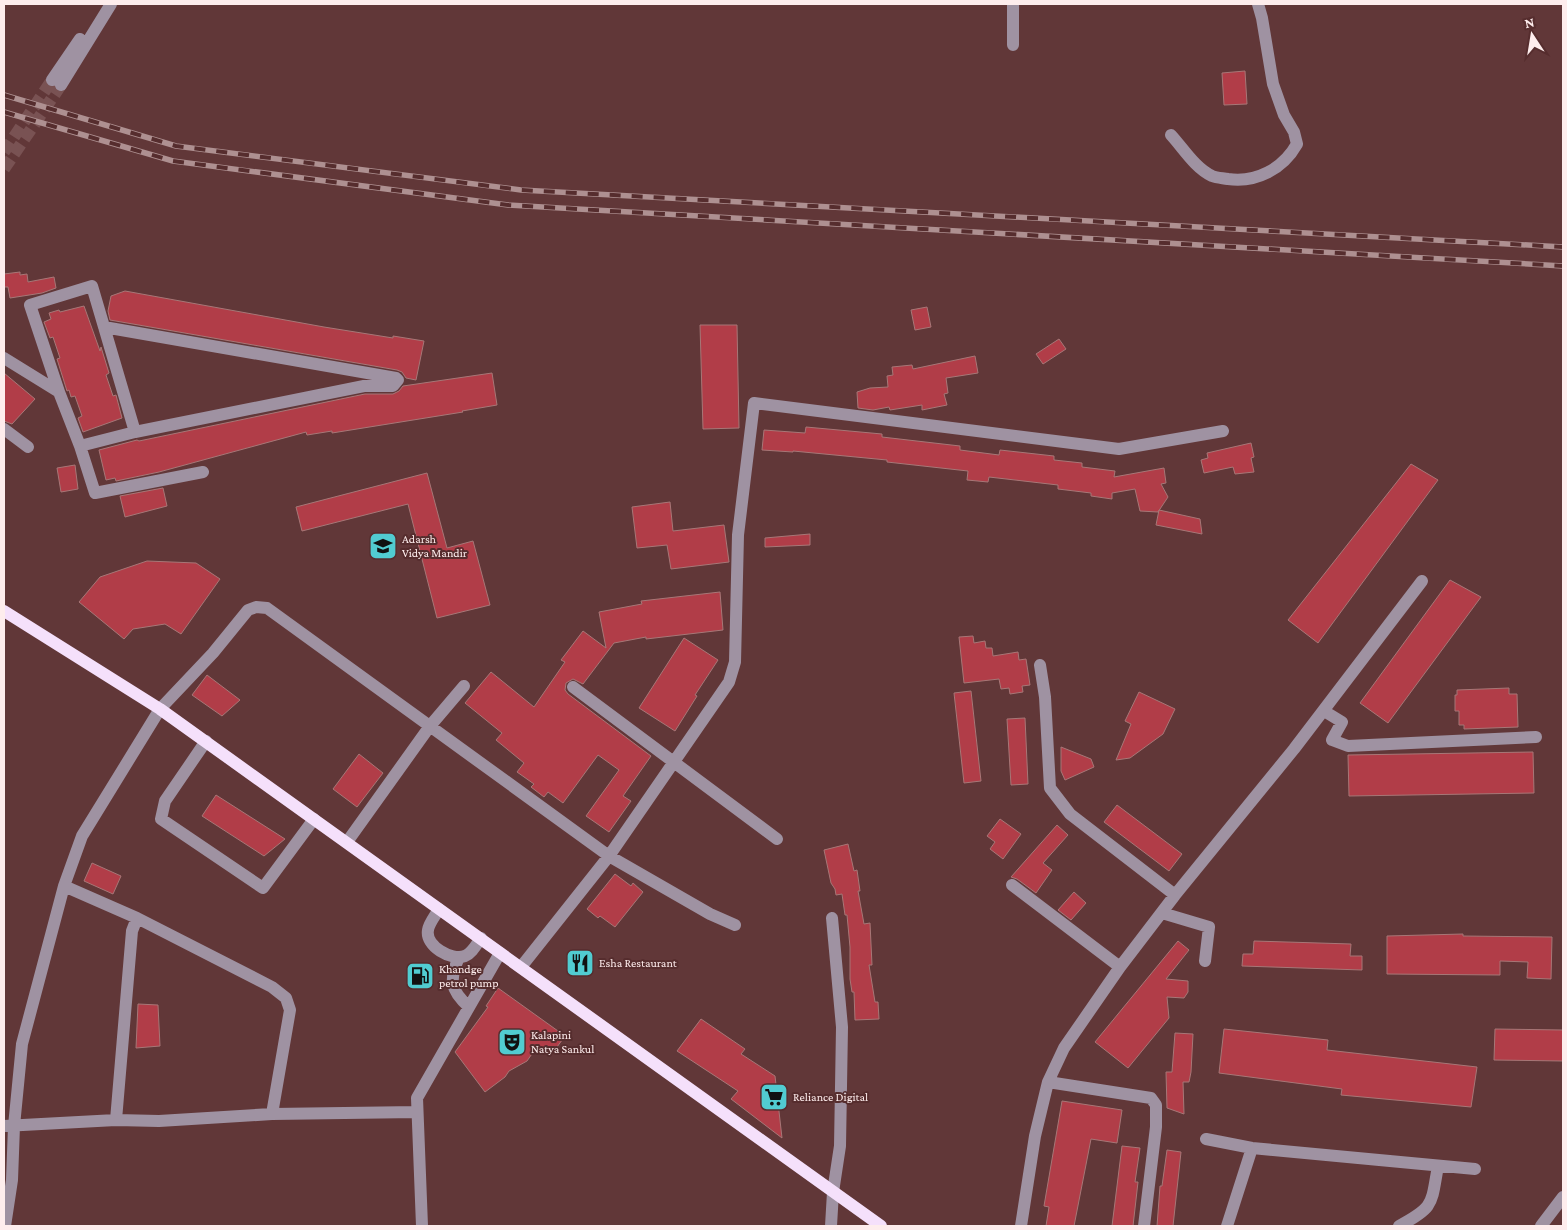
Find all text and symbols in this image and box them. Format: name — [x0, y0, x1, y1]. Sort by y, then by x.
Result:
north arrow — [1507, 10, 1557, 60]
text: N — [1523, 13, 1536, 31]
school or university icon: Adarsh Vidya Mandir — [368, 531, 398, 561]
place label: Adarsh Vidya Mandir — [402, 532, 468, 560]
restaurant icon: Esha Restaurant — [565, 948, 595, 978]
place label: Esha Restaurant — [599, 956, 678, 970]
fuel station icon: Khandge petrol pump — [405, 961, 435, 991]
place label: Khandge petrol pump — [439, 962, 499, 990]
theatre icon: Kalapini Natya Sankul — [497, 1027, 527, 1057]
place label: Kalapini Natya Sankul — [531, 1028, 594, 1056]
supermarket icon: Reliance Digital — [759, 1082, 789, 1112]
place label: Reliance Digital — [793, 1090, 868, 1104]

